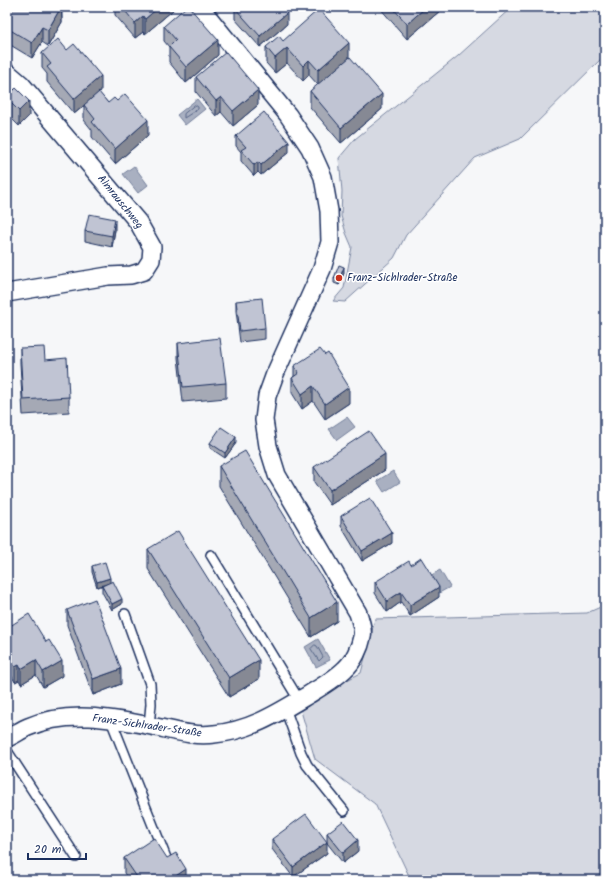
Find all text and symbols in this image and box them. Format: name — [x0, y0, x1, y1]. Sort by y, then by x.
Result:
street label: Almrauschweg — [92, 171, 148, 233]
place label: Franz-Sichlrader-Straße — [347, 269, 458, 287]
marker: Franz-Sichlrader-Straße — [334, 273, 344, 283]
street label: Franz-Sichlrader-Straße — [91, 709, 203, 743]
scale bar — [28, 835, 86, 861]
text: 20 m — [34, 840, 62, 859]

